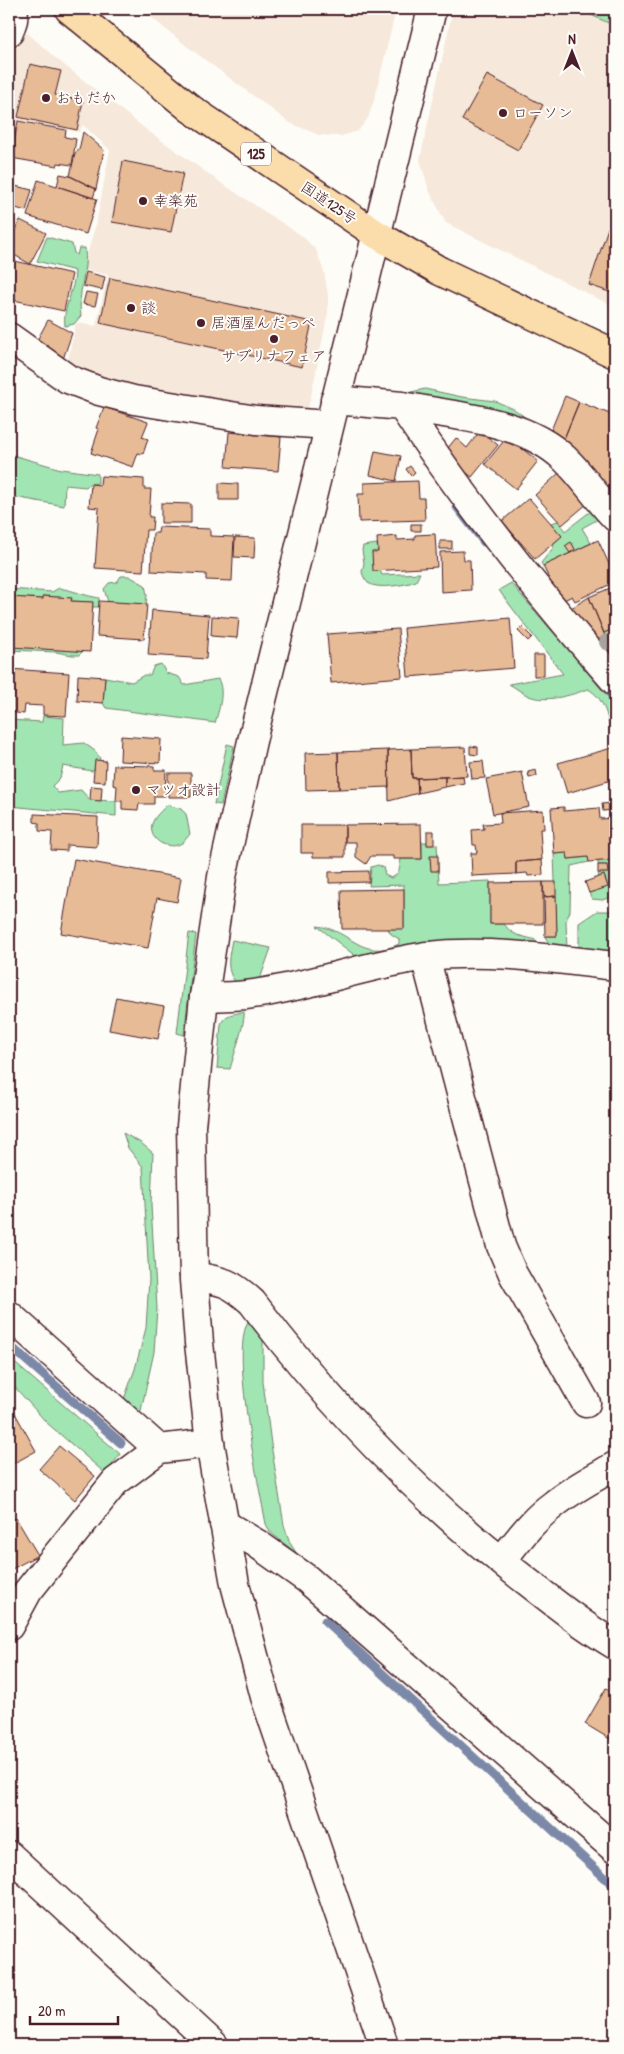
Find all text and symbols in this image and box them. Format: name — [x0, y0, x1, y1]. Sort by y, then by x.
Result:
north arrow — [546, 28, 596, 78]
text: N — [568, 29, 576, 48]
place label: おもだか — [56, 87, 116, 108]
marker: おもだか — [40, 92, 52, 104]
place label: ローソン — [513, 102, 573, 123]
marker: ローソン — [497, 107, 509, 119]
road number: 125 — [241, 142, 271, 166]
street label: 国道125号 — [297, 176, 362, 229]
place label: 幸楽苑 — [153, 190, 198, 211]
marker: 幸楽苑 — [137, 195, 149, 207]
place label: 談 — [141, 297, 156, 318]
marker: 談 — [125, 302, 137, 314]
place label: 居酒屋んだっぺ — [211, 312, 316, 333]
marker: 居酒屋んだっぺ — [195, 317, 207, 329]
marker: サブリナフェア — [268, 333, 280, 345]
place label: サブリナフェア — [221, 345, 327, 366]
place label: マツオ設計 — [146, 779, 221, 800]
marker: マツオ設計 — [130, 784, 142, 796]
scale bar — [30, 1994, 118, 2026]
text: 20 m — [38, 2000, 65, 2021]

